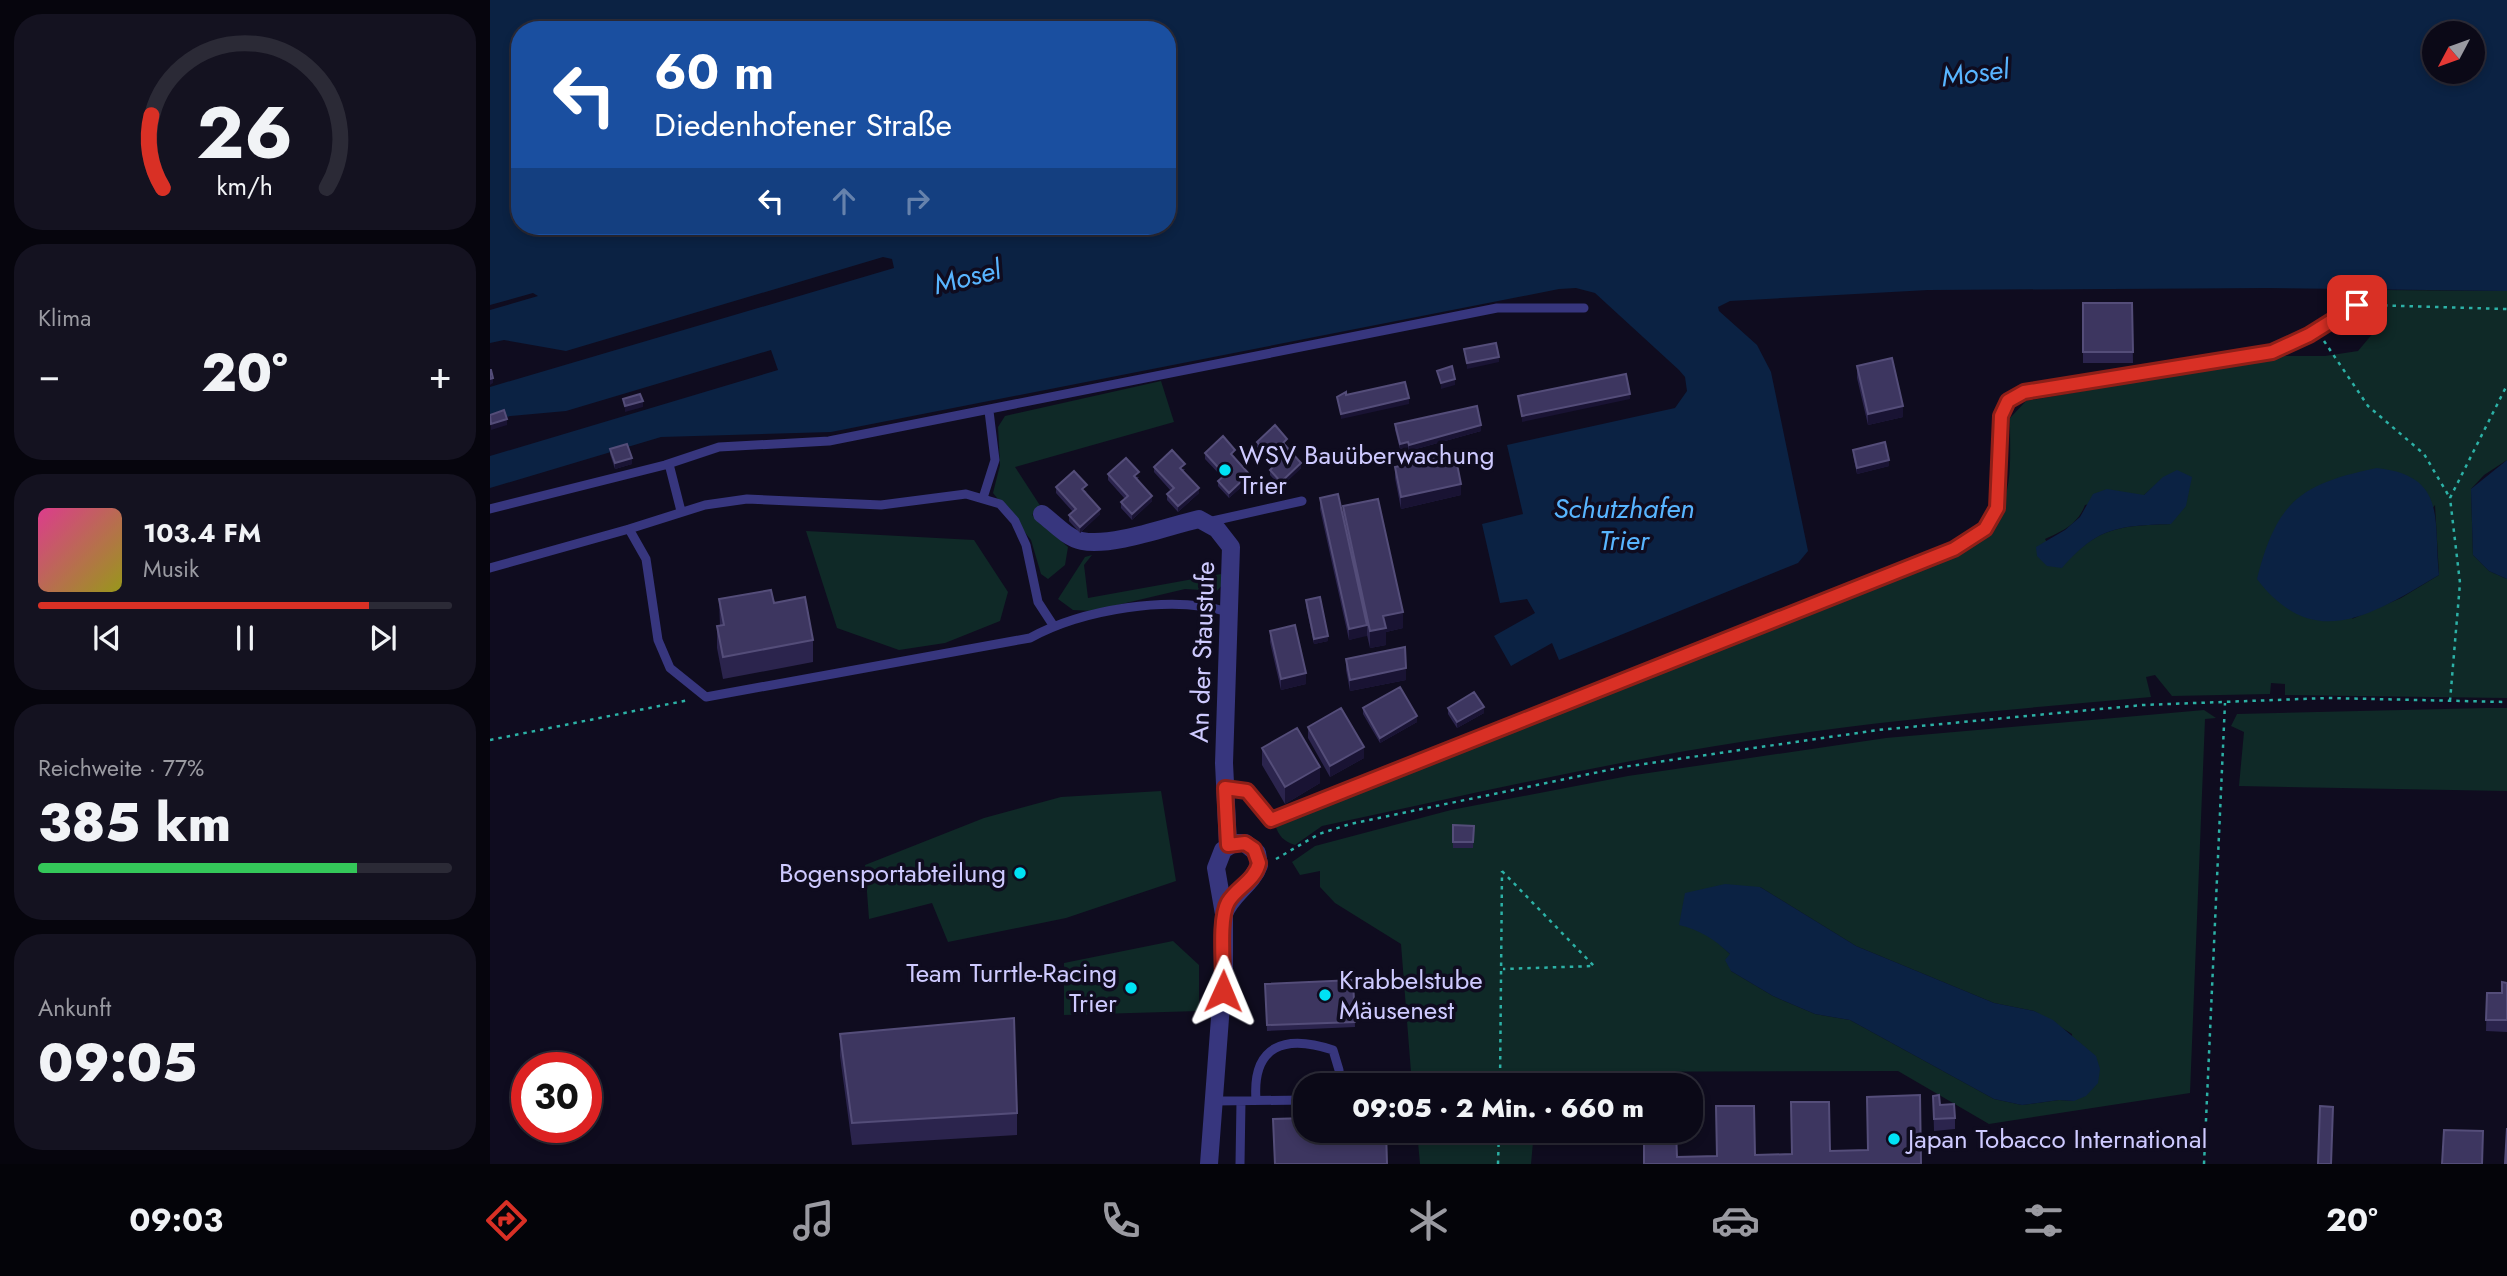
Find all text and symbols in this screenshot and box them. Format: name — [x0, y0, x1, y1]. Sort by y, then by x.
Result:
north arrow — [2422, 21, 2485, 84]
map controls — [2422, 21, 2485, 84]
text: 60 m — [654, 37, 774, 107]
water label: Mosel — [1939, 48, 2013, 97]
icon: left — [539, 49, 630, 140]
text: 26 — [197, 80, 293, 185]
text: Diedenhofener Straße — [654, 102, 952, 148]
text: km/h — [217, 168, 273, 204]
icon: left — [752, 182, 790, 220]
icon: ahead — [825, 182, 863, 220]
icon: right — [898, 182, 936, 220]
water label: Mosel — [929, 248, 1007, 305]
pin — [2327, 275, 2387, 335]
icon: arrive — [2338, 286, 2376, 324]
text: Klima — [38, 301, 91, 335]
text: 20° — [201, 335, 288, 411]
text: − — [38, 347, 60, 402]
text: + — [429, 347, 452, 402]
place label: WSV Bauüberwachung Trier — [1239, 436, 1495, 504]
marker: WSV Bauüberwachung Trier — [1217, 462, 1233, 478]
water label: Schutzhafen Trier — [1553, 488, 1695, 561]
text: 103.4 FM — [143, 514, 261, 552]
text: Musik — [143, 552, 199, 586]
street label: An der Staustufe — [1180, 561, 1224, 743]
icon: previous — [88, 619, 126, 657]
icon: pause — [226, 619, 264, 657]
icon: next — [364, 619, 402, 657]
text: Reichweite · 77% — [38, 751, 204, 785]
text: 385 km — [38, 785, 231, 861]
place label: Bogensportabteilung — [779, 854, 1006, 892]
marker: Bogensportabteilung — [1012, 865, 1028, 881]
place label: Team Turrtle-Racing Trier — [906, 954, 1117, 1022]
position arrow — [1186, 954, 1260, 1028]
place label: Krabbelstube Mäusenest — [1339, 961, 1483, 1029]
marker: Team Turrtle-Racing Trier — [1123, 980, 1139, 996]
marker: Krabbelstube Mäusenest — [1317, 987, 1333, 1003]
text: Ankunft — [38, 991, 111, 1025]
text: 09:05 — [38, 1025, 197, 1101]
speed limit sign: 30 — [511, 1052, 602, 1143]
text: 09:05 · 2 Min. · 660 m — [1352, 1089, 1644, 1127]
place label: Japan Tobacco International — [1905, 1120, 2207, 1158]
marker: Japan Tobacco International — [1886, 1131, 1902, 1147]
icon: directions — [482, 1196, 531, 1245]
icon: music — [789, 1196, 838, 1245]
icon: phone — [1096, 1196, 1145, 1245]
icon: climate — [1404, 1196, 1453, 1245]
icon: car — [1711, 1196, 1760, 1245]
icon: filters — [2019, 1196, 2068, 1245]
text: 09:03 — [129, 1197, 223, 1243]
text: 20° — [2326, 1197, 2378, 1243]

